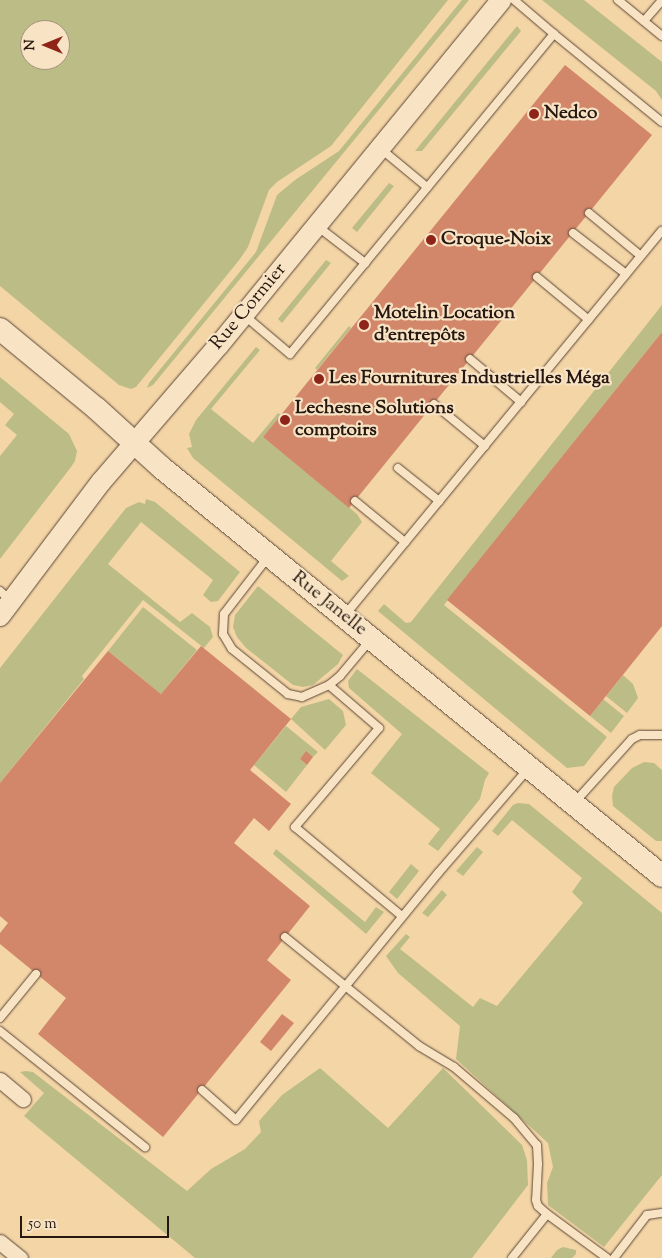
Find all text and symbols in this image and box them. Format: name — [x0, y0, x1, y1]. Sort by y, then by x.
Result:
north arrow — [20, 20, 70, 70]
text: N — [21, 39, 41, 51]
place label: Nedco — [544, 103, 597, 125]
marker: Nedco — [528, 108, 540, 120]
place label: Croque-Noix — [441, 229, 551, 251]
marker: Croque-Noix — [425, 234, 437, 246]
street label: Rue Cormier — [206, 259, 292, 355]
place label: Motelin Location d'entrepôts — [374, 303, 515, 347]
marker: Motelin Location d'entrepôts — [358, 319, 370, 331]
place label: Les Fournitures Industrielles Méga — [329, 368, 610, 390]
marker: Les Fournitures Industrielles Méga — [313, 373, 325, 385]
place label: Lechesne Solutions comptoirs — [295, 398, 454, 442]
marker: Lechesne Solutions comptoirs — [279, 414, 291, 426]
street label: Rue Janelle — [287, 567, 371, 641]
scale bar — [22, 1206, 171, 1238]
text: 50 m — [28, 1214, 57, 1235]

